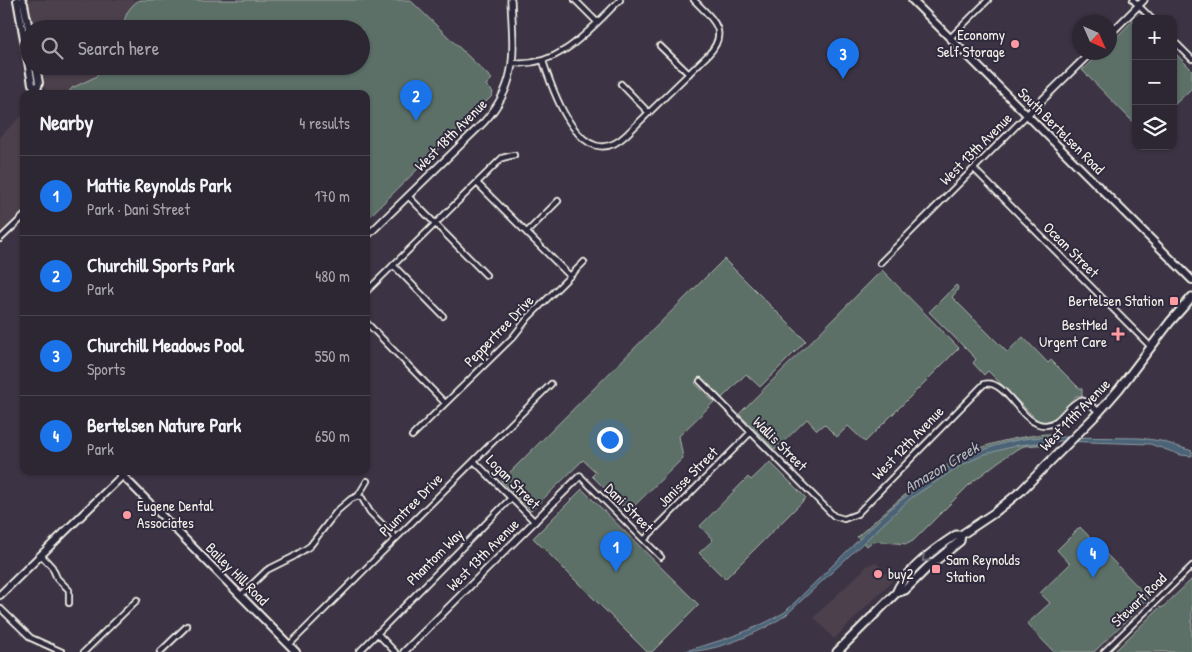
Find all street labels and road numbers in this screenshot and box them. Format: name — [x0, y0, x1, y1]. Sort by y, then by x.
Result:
street label: South Bertelsen Road — [1013, 83, 1109, 179]
street label: West 18th Avenue — [410, 94, 491, 175]
street label: West 13th Avenue — [935, 108, 1017, 190]
street label: Ocean Street — [1039, 217, 1105, 283]
street label: Peppertree Drive — [459, 290, 538, 371]
street label: West 11th Avenue — [1035, 374, 1115, 456]
street label: West 12th Avenue — [867, 401, 948, 484]
street label: Wallis Street — [749, 412, 813, 476]
street label: Janisse Street — [653, 441, 723, 511]
street label: Logan Street — [481, 450, 546, 514]
street label: Plumtree Drive — [374, 468, 447, 541]
street label: Dani Street — [600, 478, 659, 537]
street label: West 13th Avenue — [442, 514, 524, 596]
street label: Phantom Way — [402, 524, 468, 590]
street label: Bailey Hill Road — [201, 537, 274, 610]
street label: Stewart Road — [1106, 568, 1171, 631]

